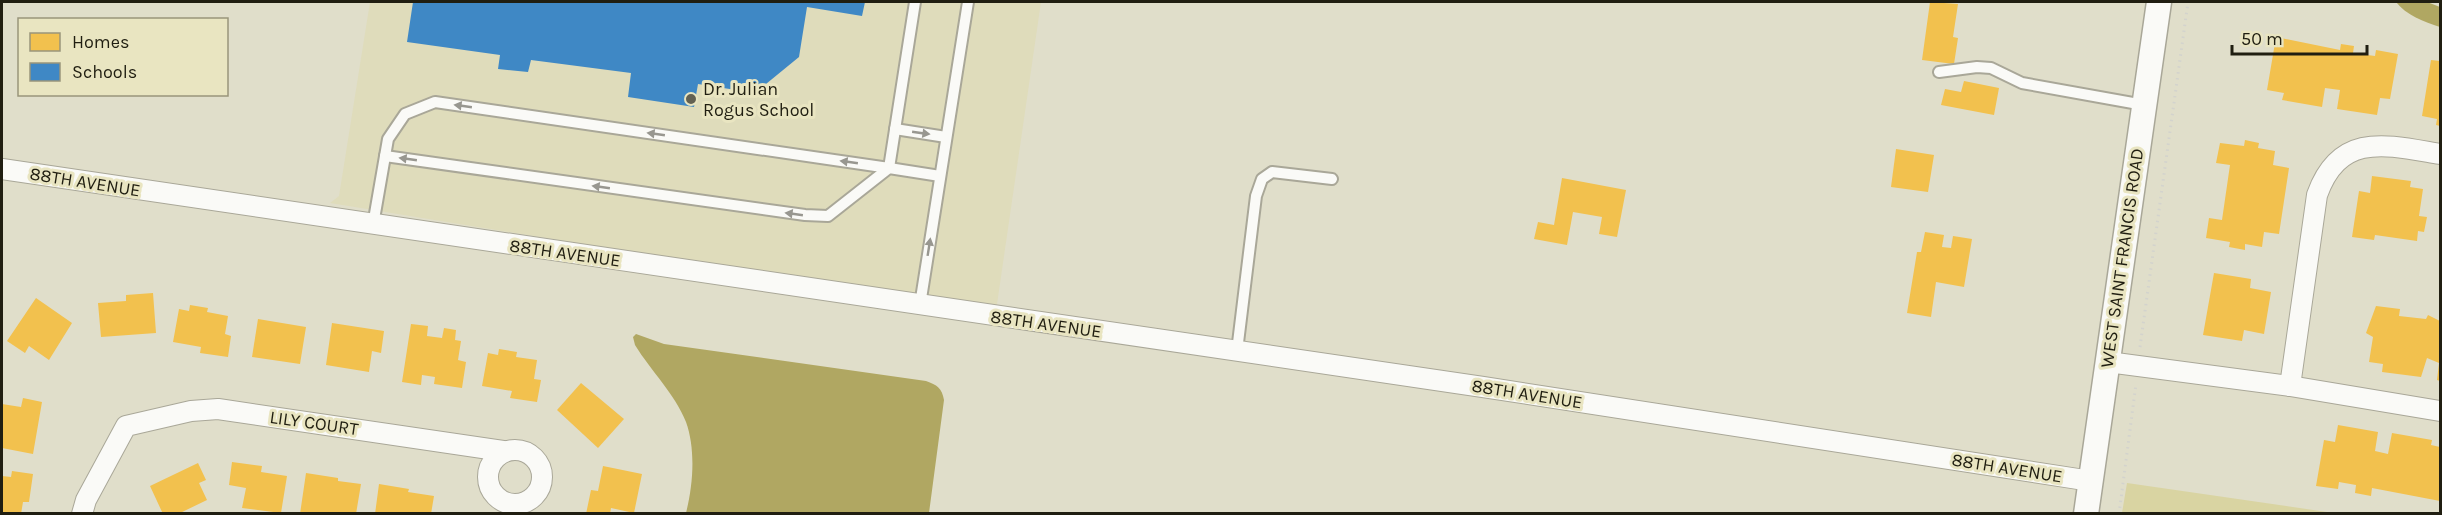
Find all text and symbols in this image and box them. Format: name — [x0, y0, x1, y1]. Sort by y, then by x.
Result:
legend — [18, 18, 228, 96]
scale bar — [2232, 18, 2367, 56]
text: 50 m — [2241, 28, 2283, 50]
text: Homes — [72, 31, 129, 53]
text: Schools — [72, 61, 137, 83]
place label: Dr. Julian Rogus School — [703, 78, 814, 121]
marker: Dr. Julian Rogus School — [684, 92, 698, 106]
one-way arrow — [453, 102, 472, 111]
one-way arrow — [911, 129, 930, 138]
one-way arrow — [646, 130, 665, 139]
street label: WEST SAINT FRANCIS ROAD — [2096, 147, 2148, 369]
one-way arrow — [398, 155, 417, 164]
one-way arrow — [839, 157, 858, 166]
street label: 88TH AVENUE — [28, 162, 142, 202]
one-way arrow — [591, 182, 610, 191]
one-way arrow — [784, 209, 803, 218]
street label: 88TH AVENUE — [508, 234, 622, 272]
one-way arrow — [924, 238, 933, 257]
street label: 88TH AVENUE — [989, 305, 1103, 343]
street label: 88TH AVENUE — [1470, 374, 1584, 414]
street label: LILY COURT — [268, 406, 360, 440]
street label: 88TH AVENUE — [1950, 448, 2064, 488]

